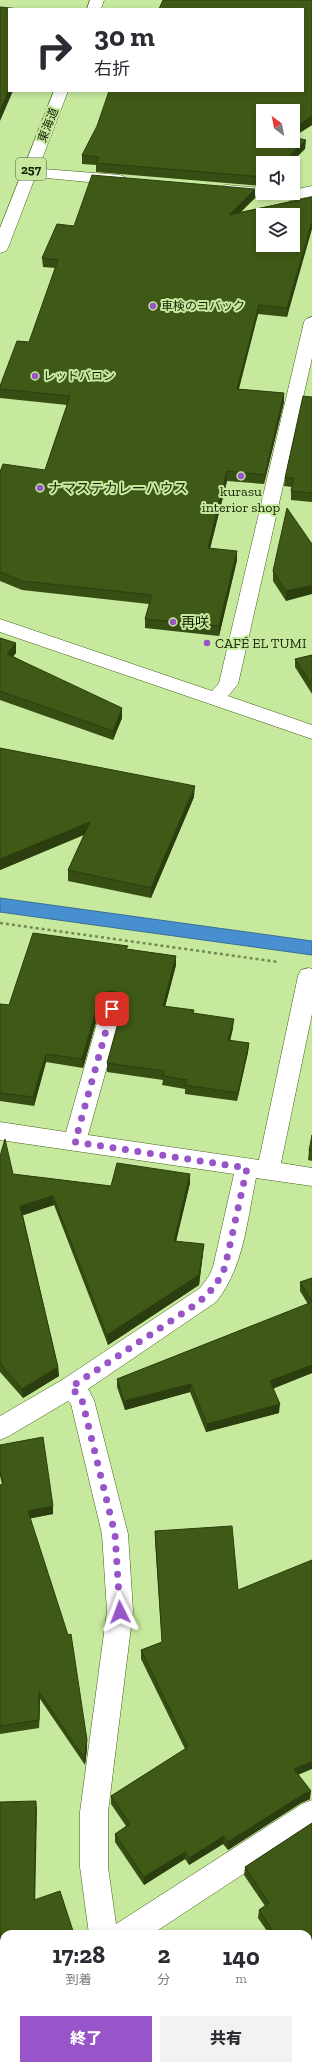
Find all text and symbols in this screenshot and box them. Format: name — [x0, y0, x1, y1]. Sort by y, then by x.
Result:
text: 30 m — [94, 20, 155, 53]
icon: right — [28, 24, 80, 76]
text: 右折 — [94, 58, 130, 80]
north arrow — [256, 104, 300, 148]
map controls — [256, 104, 300, 252]
street label: 東海道 — [35, 106, 61, 144]
button: sound — [256, 156, 300, 200]
road number: 257 — [16, 158, 46, 180]
button: layers — [256, 208, 300, 252]
place label: 車検のコバック — [161, 299, 245, 313]
marker: 車検のコバック — [148, 301, 158, 311]
place label: レッドバロン — [43, 369, 115, 383]
marker: レッドバロン — [30, 371, 40, 381]
marker: kurasu interior shop — [236, 471, 246, 481]
place label: ナマステカレーハウス — [48, 480, 188, 497]
marker: ナマステカレーハウス — [35, 483, 45, 493]
place label: kurasu interior shop — [202, 483, 280, 516]
place label: 再咲 — [181, 614, 209, 631]
marker: 再咲 — [168, 617, 178, 627]
place label: CAFÉ EL TUMI — [215, 635, 306, 652]
marker: CAFÉ EL TUMI — [202, 638, 212, 648]
pin — [95, 992, 129, 1026]
icon: arrive — [101, 998, 123, 1020]
position arrow — [99, 1591, 141, 1633]
text: 17:28 — [52, 1940, 105, 1969]
text: 2 — [157, 1940, 170, 1969]
text: 140 — [223, 1942, 260, 1971]
text: m — [236, 1971, 247, 1986]
text: 到着 — [66, 1972, 92, 1987]
text: 分 — [157, 1972, 170, 1987]
button: 終了 — [20, 2016, 152, 2062]
button: 共有 — [160, 2016, 292, 2062]

